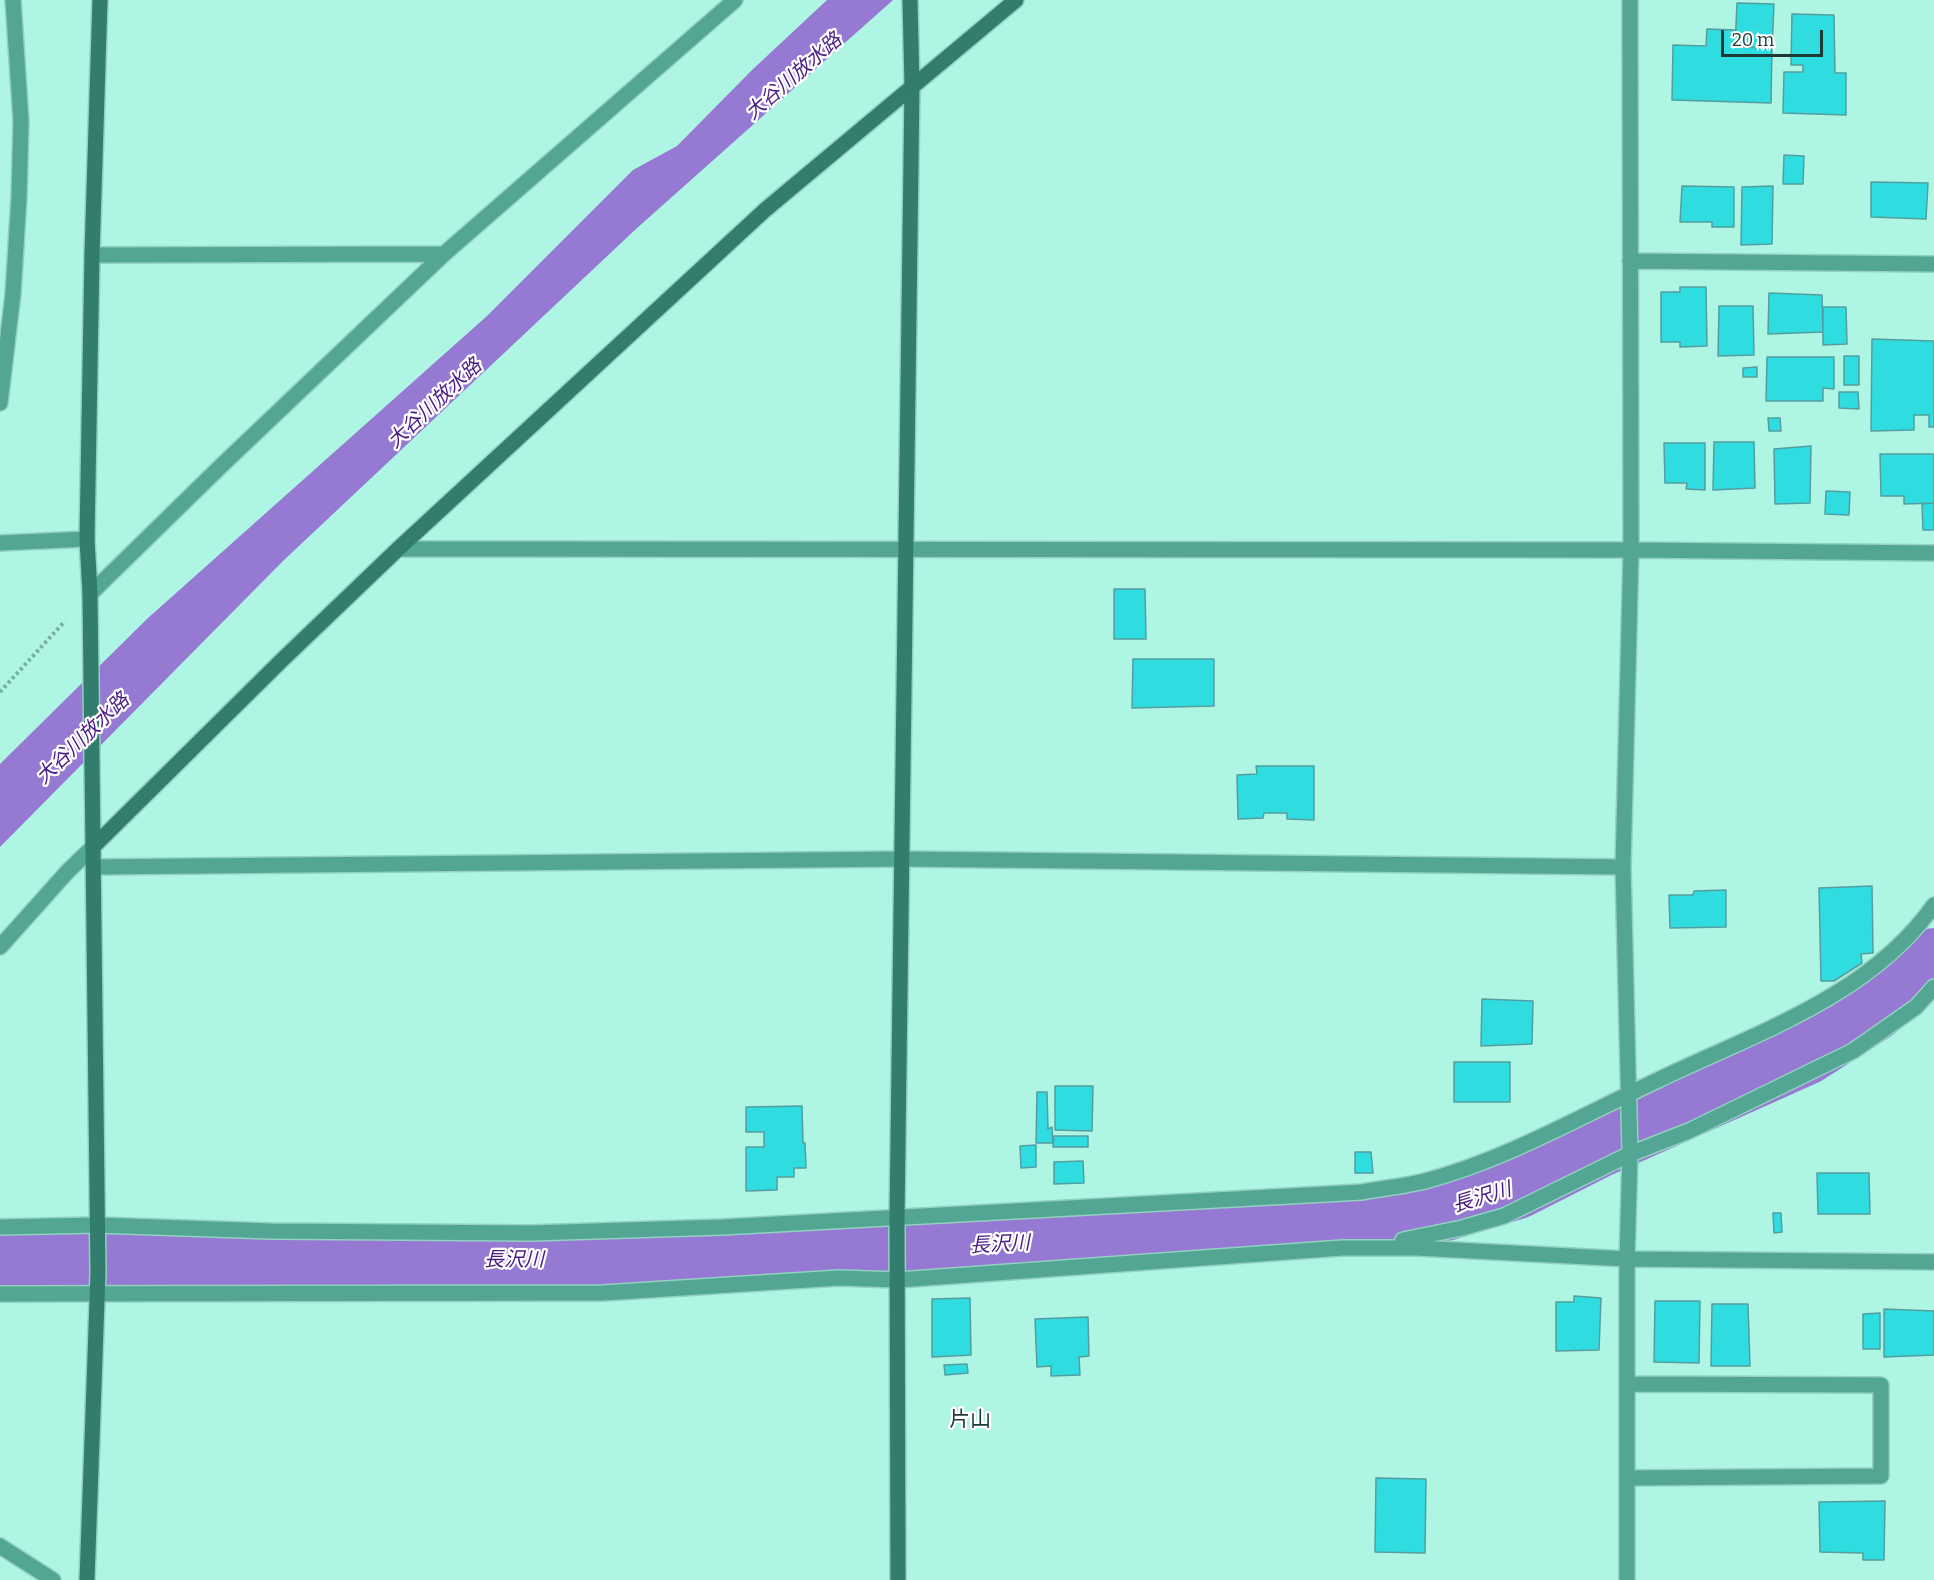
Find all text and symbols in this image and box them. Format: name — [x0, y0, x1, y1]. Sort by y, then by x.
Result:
scale bar — [1724, 18, 1826, 56]
water label: 大谷川放水路 — [741, 29, 847, 125]
text: 20 m — [1732, 29, 1774, 51]
water label: 大谷川放水路 — [383, 354, 487, 454]
water label: 大谷川放水路 — [32, 689, 134, 789]
water label: 長沢川 — [1450, 1178, 1514, 1218]
water label: 長沢川 — [969, 1231, 1031, 1259]
water label: 長沢川 — [484, 1248, 544, 1272]
district label: 片山 — [949, 1407, 991, 1433]

